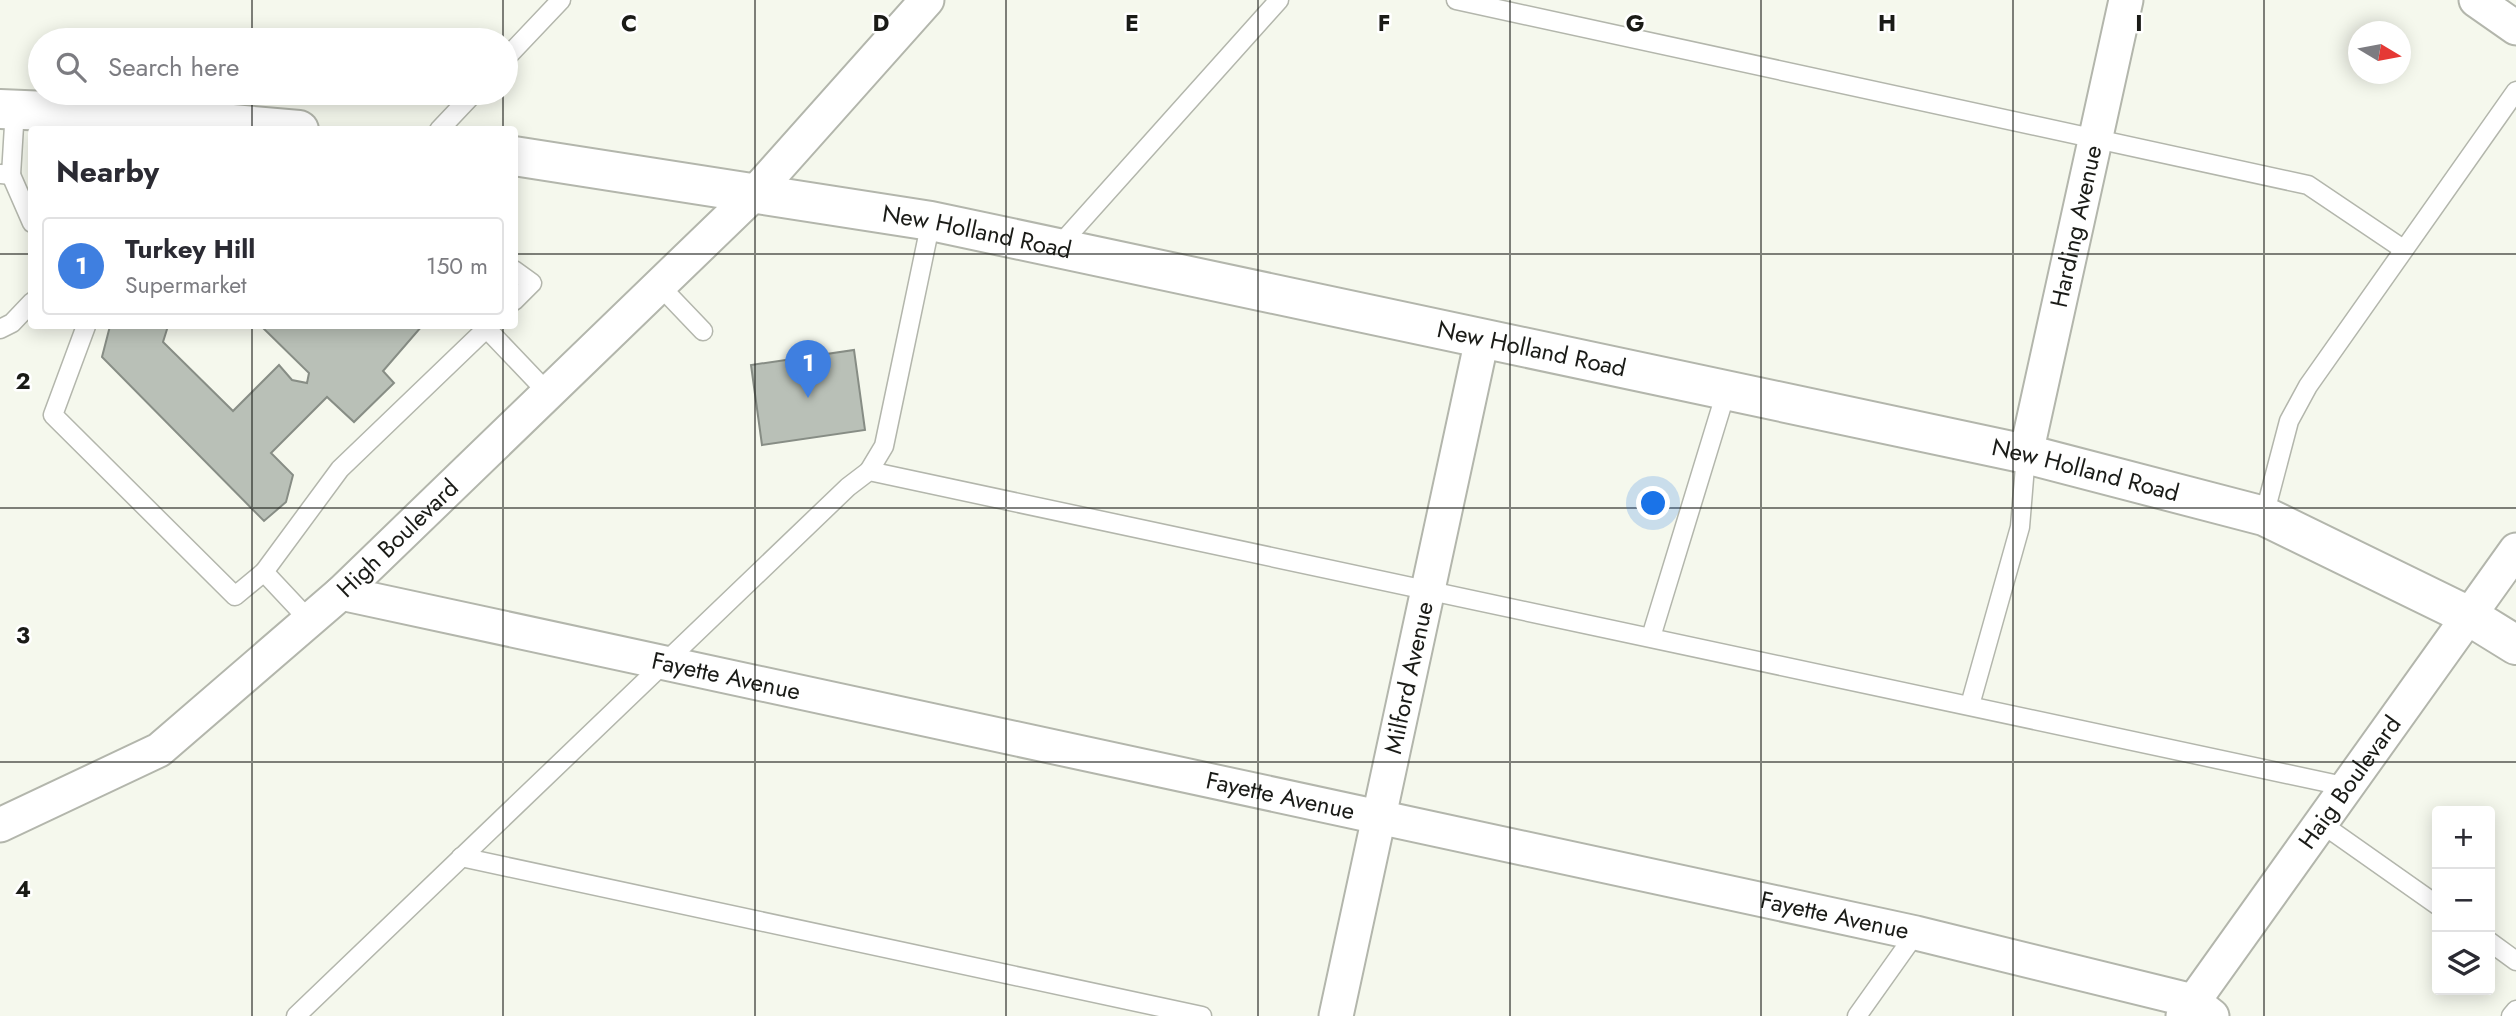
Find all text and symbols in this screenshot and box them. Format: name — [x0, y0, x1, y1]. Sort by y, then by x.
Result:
text: C — [621, 6, 637, 40]
text: D — [873, 6, 890, 40]
text: E — [1125, 6, 1139, 40]
text: F — [1378, 6, 1390, 40]
text: G — [1626, 6, 1644, 40]
text: H — [1878, 6, 1896, 40]
text: I — [2135, 6, 2143, 40]
north arrow — [2348, 21, 2411, 84]
search box — [28, 28, 518, 105]
icon: search — [52, 48, 90, 86]
text: Search here — [108, 48, 240, 86]
street label: Harding Avenue — [2041, 142, 2110, 311]
text: Nearby — [56, 150, 159, 193]
street label: New Holland Road — [880, 196, 1075, 267]
text: Turkey Hill — [125, 230, 255, 268]
text: 1 — [75, 249, 87, 283]
text: 150 m — [426, 249, 488, 283]
text: Supermarket — [125, 268, 247, 302]
street label: New Holland Road — [1434, 311, 1629, 385]
pin: 1 — [785, 340, 831, 398]
text: 2 — [15, 364, 31, 398]
street label: New Holland Road — [1989, 429, 2183, 510]
street label: High Boulevard — [329, 471, 466, 605]
your location — [1636, 486, 1670, 520]
street label: Milford Avenue — [1375, 598, 1442, 757]
text: 3 — [16, 618, 30, 652]
street label: Fayette Avenue — [649, 643, 804, 709]
street label: Haig Boulevard — [2290, 708, 2409, 856]
street label: Fayette Avenue — [1203, 762, 1358, 828]
map controls — [2432, 806, 2495, 995]
button: + — [2432, 806, 2495, 869]
button: − — [2432, 869, 2495, 932]
text: 4 — [15, 872, 31, 906]
street label: Fayette Avenue — [1757, 882, 1912, 948]
button: layers — [2432, 932, 2495, 995]

